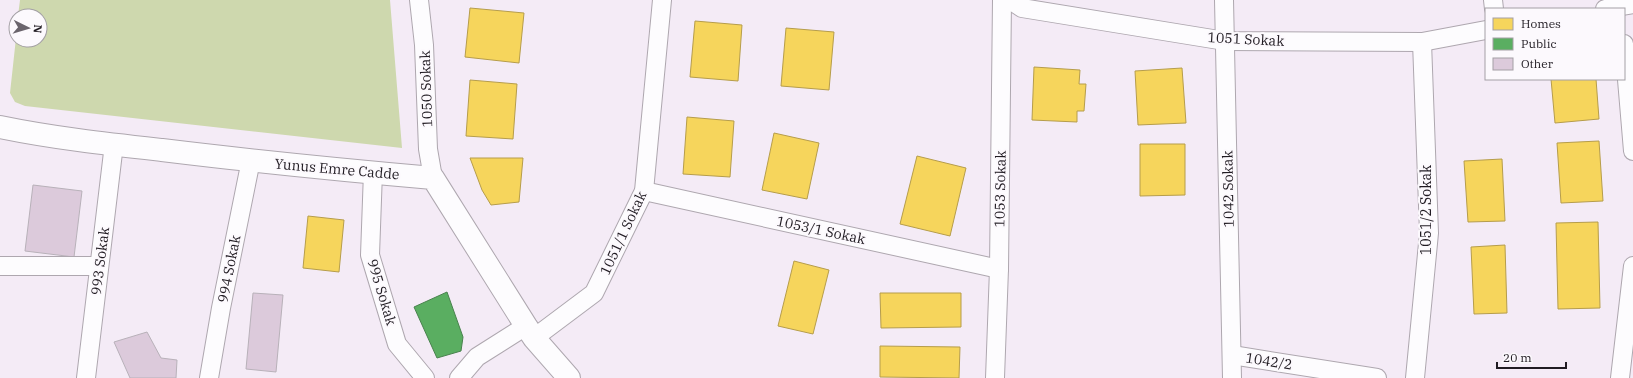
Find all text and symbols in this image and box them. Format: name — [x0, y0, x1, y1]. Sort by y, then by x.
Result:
north arrow — [8, 8, 48, 48]
legend — [1485, 8, 1625, 80]
text: Homes — [1521, 16, 1561, 31]
text: N — [31, 24, 45, 34]
street label: 1051 Sokak — [1207, 28, 1286, 50]
text: Public — [1521, 36, 1557, 51]
street label: 1050 Sokak — [416, 49, 436, 128]
text: Other — [1521, 56, 1554, 71]
street label: 1053 Sokak — [990, 150, 1010, 228]
street label: 1042 Sokak — [1218, 150, 1238, 228]
street label: Yunus Emre Cadde — [274, 155, 400, 183]
street label: 1051/2 Sokak — [1417, 164, 1435, 255]
street label: 1051/1 Sokak — [596, 187, 651, 278]
street label: 1053/1 Sokak — [775, 212, 868, 248]
street label: 993 Sokak — [87, 225, 113, 296]
street label: 994 Sokak — [214, 233, 245, 304]
street label: 995 Sokak — [363, 257, 401, 328]
scale bar — [1497, 344, 1566, 370]
street label: 1042/2 — [1244, 348, 1294, 374]
text: 20 m — [1503, 350, 1532, 365]

